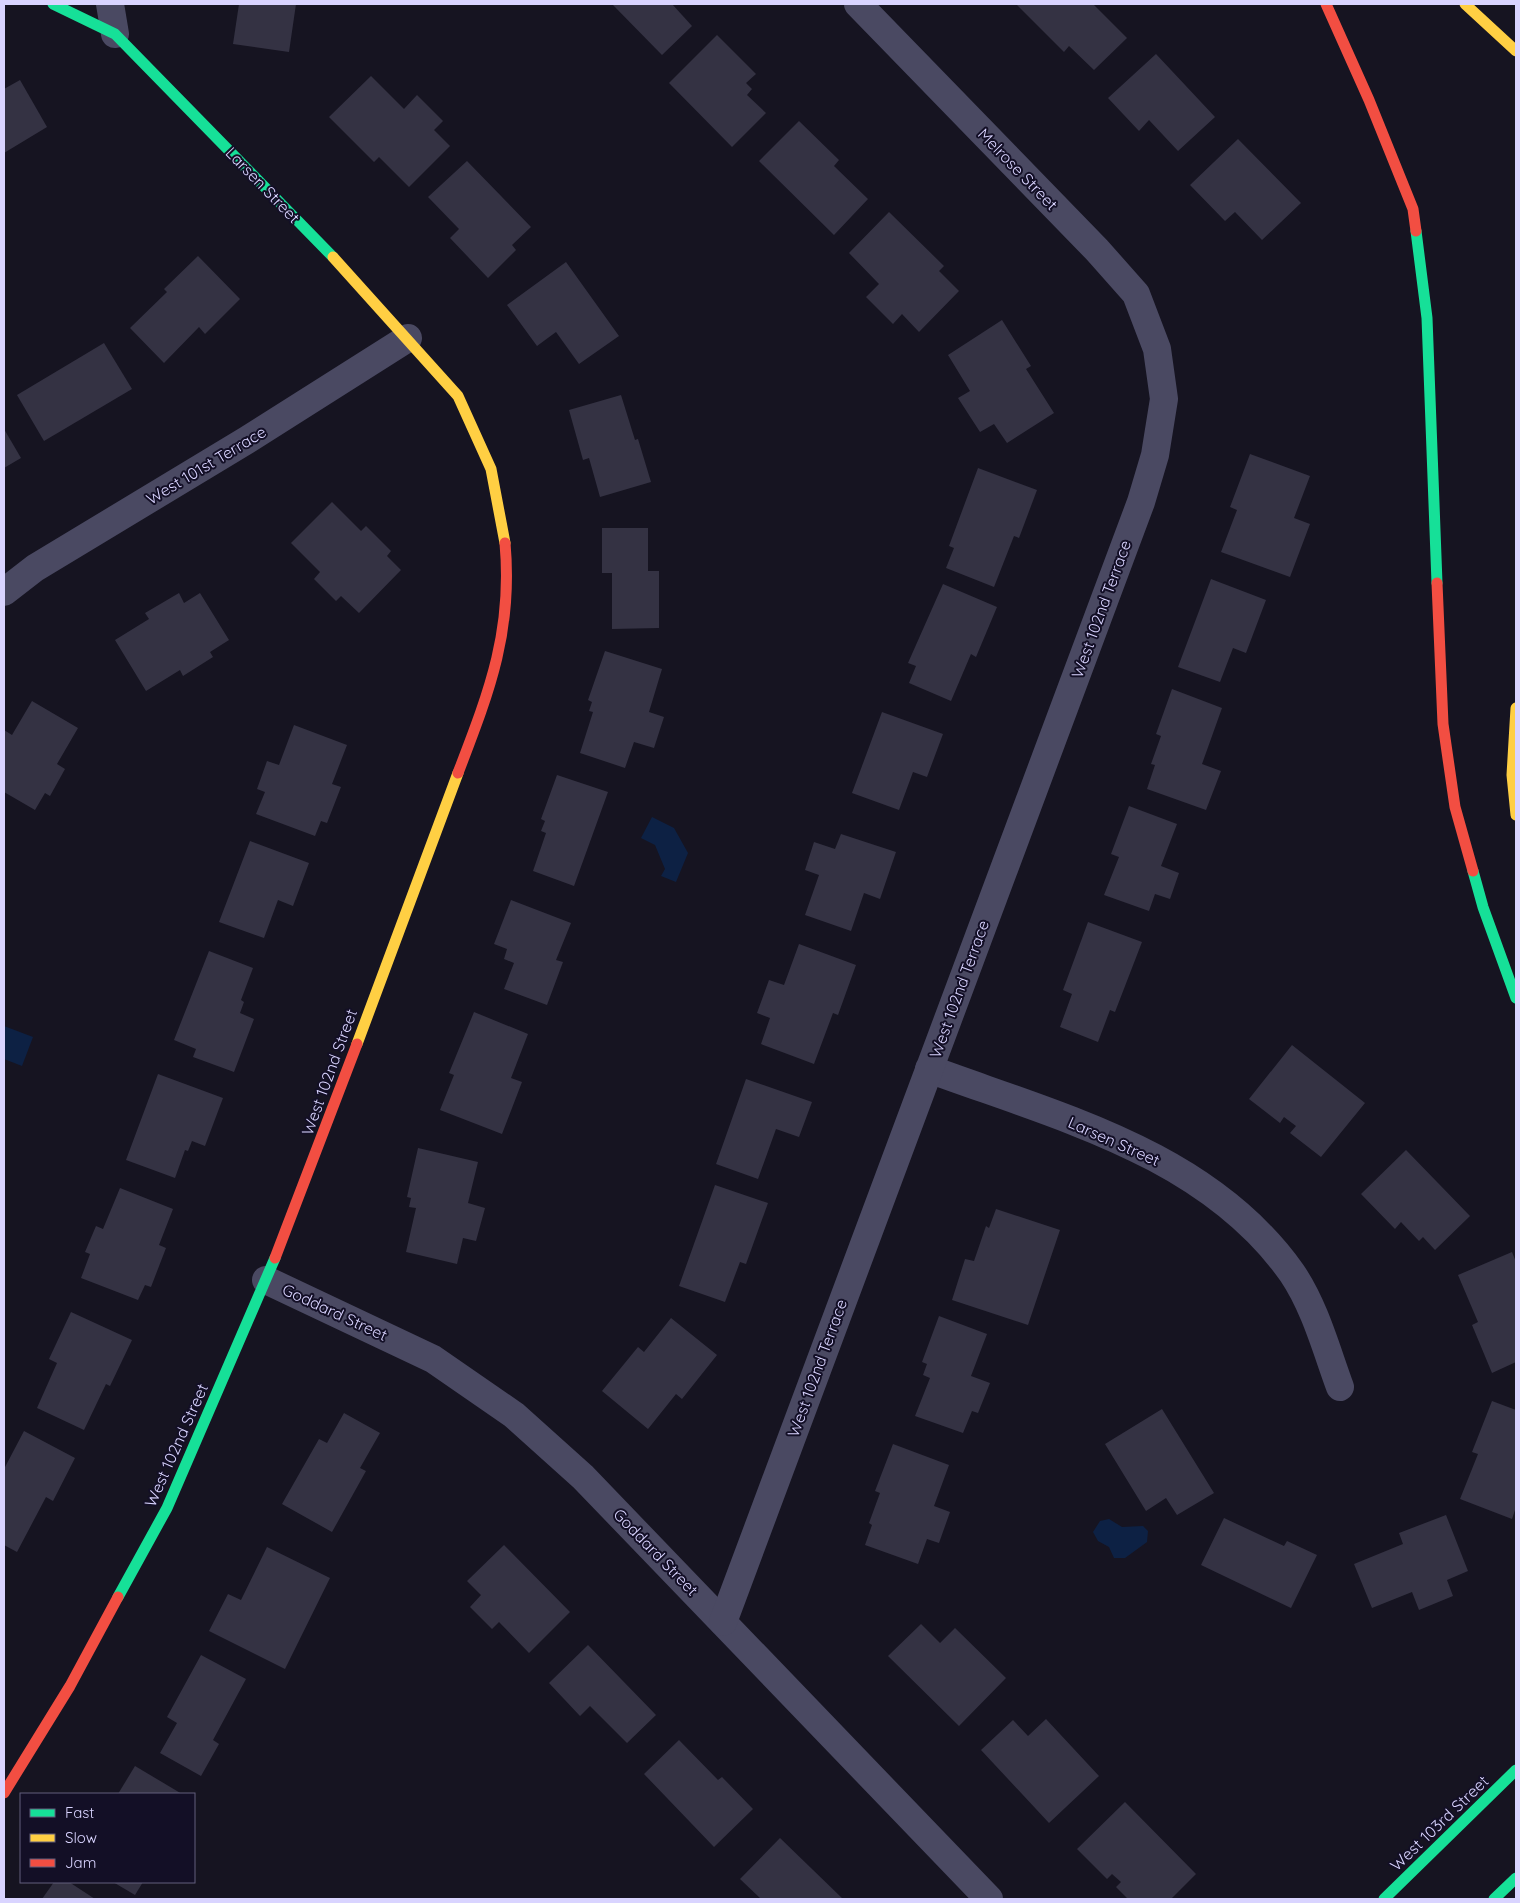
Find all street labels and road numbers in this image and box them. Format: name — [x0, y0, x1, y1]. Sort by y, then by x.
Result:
street label: Melrose Street — [974, 124, 1062, 214]
street label: Larsen Street — [222, 143, 304, 227]
street label: West 101st Terrace — [142, 421, 270, 509]
street label: West 102nd Terrace — [1067, 537, 1135, 681]
street label: West 102nd Terrace — [925, 917, 993, 1061]
street label: West 102nd Street — [297, 1006, 361, 1138]
street label: Larsen Street — [1065, 1112, 1163, 1170]
street label: Goddard Street — [279, 1279, 391, 1345]
street label: West 102nd Terrace — [783, 1296, 851, 1440]
street label: West 102nd Street — [140, 1380, 212, 1510]
street label: Goddard Street — [609, 1504, 703, 1600]
street label: West 103rd Street — [1386, 1771, 1492, 1875]

